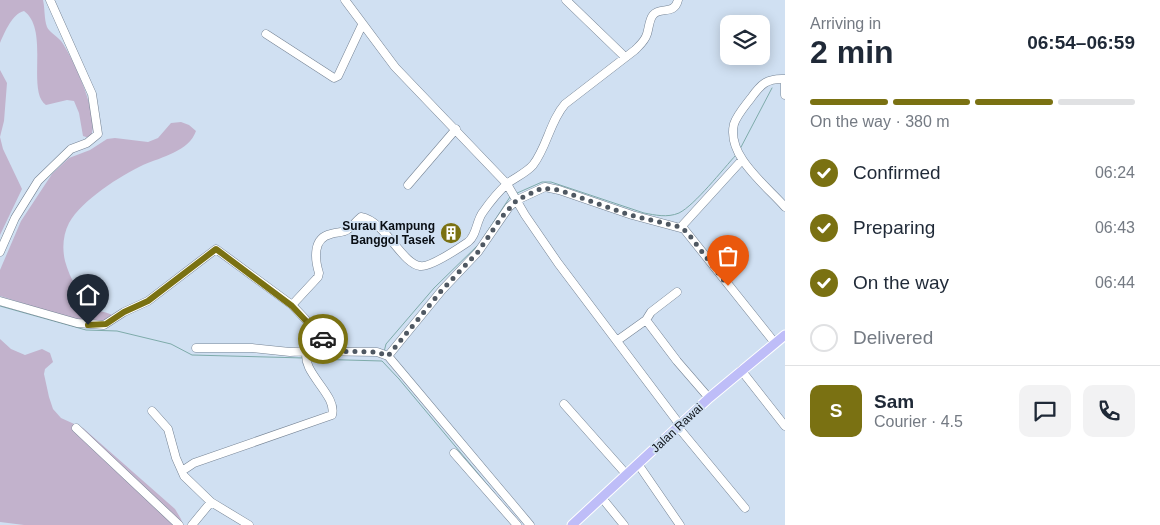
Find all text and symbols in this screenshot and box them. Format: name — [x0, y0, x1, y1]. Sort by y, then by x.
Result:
map controls — [720, 15, 770, 65]
button: layers — [720, 15, 770, 65]
text: Arriving in — [810, 15, 881, 32]
text: 06:54–06:59 — [1027, 32, 1135, 53]
text: 2 min — [810, 34, 894, 70]
text: On the way · 380 m — [810, 113, 950, 130]
icon: check — [810, 159, 838, 187]
text: Confirmed — [853, 162, 941, 183]
text: 06:24 — [1095, 164, 1135, 181]
icon: check — [810, 214, 838, 242]
text: Preparing — [853, 217, 935, 238]
place label: Surau Kampung Banggol Tasek — [342, 219, 435, 247]
text: 06:43 — [1095, 219, 1135, 236]
building icon: Surau Kampung Banggol Tasek — [439, 221, 463, 245]
pin — [707, 235, 749, 286]
icon: bag — [714, 242, 742, 270]
icon: check — [810, 269, 838, 297]
text: On the way — [853, 272, 949, 293]
pin — [67, 274, 109, 325]
text: 06:44 — [1095, 274, 1135, 291]
icon: home — [74, 281, 102, 309]
courier — [298, 314, 348, 364]
icon: car — [309, 325, 337, 353]
text: Delivered — [853, 327, 933, 348]
button: chat — [1019, 385, 1071, 437]
button: phone — [1083, 385, 1135, 437]
text: Sam — [874, 391, 914, 412]
text: S — [830, 400, 842, 421]
street label: Jalan Rawai — [648, 401, 706, 455]
text: Courier · 4.5 — [874, 413, 963, 430]

